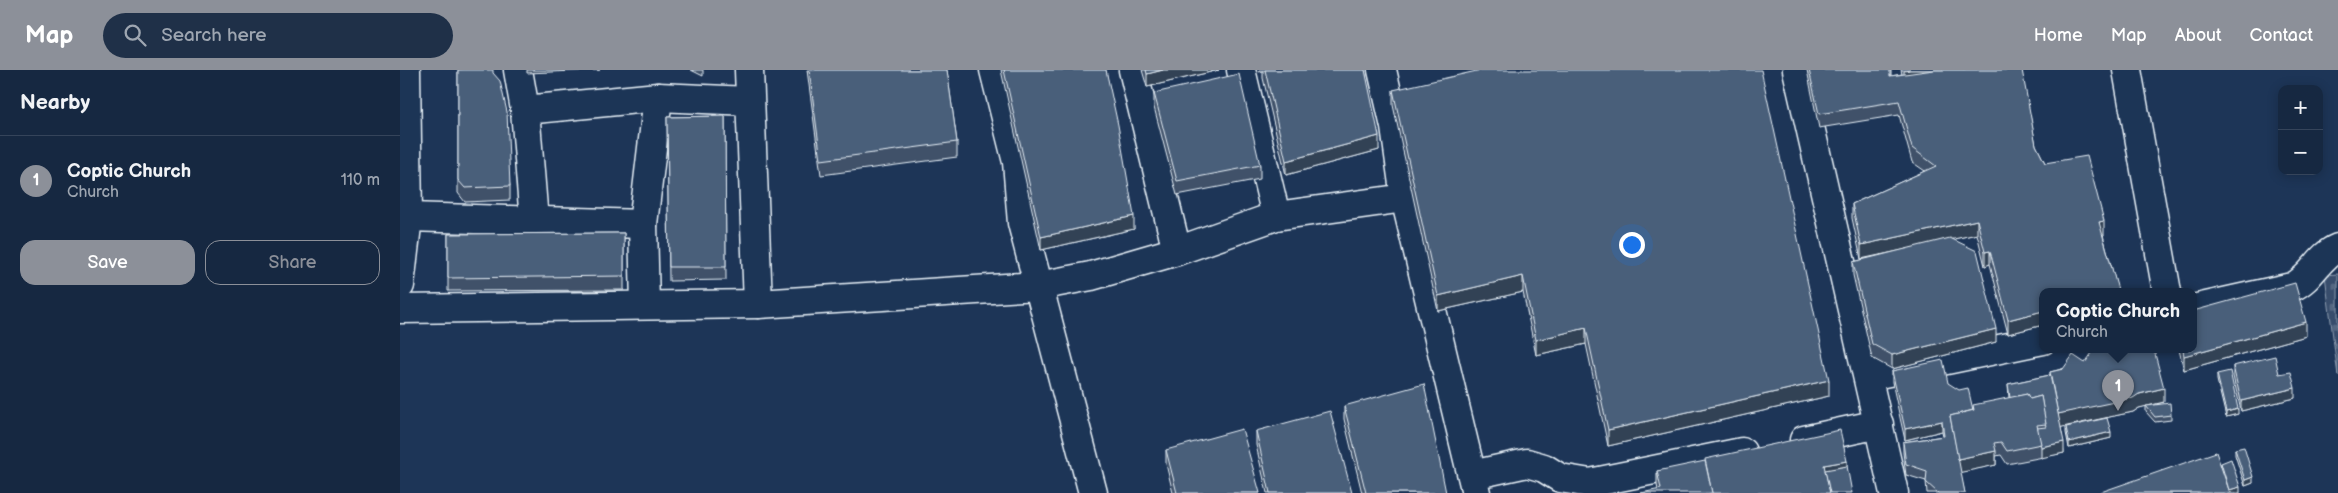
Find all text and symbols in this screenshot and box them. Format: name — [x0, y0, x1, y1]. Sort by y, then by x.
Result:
search box — [103, 13, 453, 58]
text: Map — [25, 21, 73, 50]
icon: search — [121, 21, 149, 49]
text: Search here — [161, 24, 267, 47]
text: Home — [2034, 25, 2083, 46]
text: Map — [2111, 25, 2147, 46]
text: About — [2175, 25, 2222, 46]
text: Contact — [2250, 25, 2313, 46]
map controls — [2278, 85, 2323, 175]
button: + — [2278, 85, 2323, 130]
text: Nearby — [20, 90, 90, 115]
button: − — [2278, 130, 2323, 175]
text: Coptic Church — [67, 160, 191, 183]
text: 1 — [33, 171, 39, 190]
text: 110 m — [341, 171, 380, 190]
text: Church — [67, 183, 119, 202]
your location — [1619, 232, 1645, 258]
button: Save — [20, 240, 195, 285]
button: Share — [205, 240, 380, 285]
popup — [2039, 288, 2197, 353]
text: Coptic Church — [2056, 300, 2180, 323]
text: Church — [2056, 323, 2108, 342]
pin: 1 — [2102, 370, 2134, 411]

